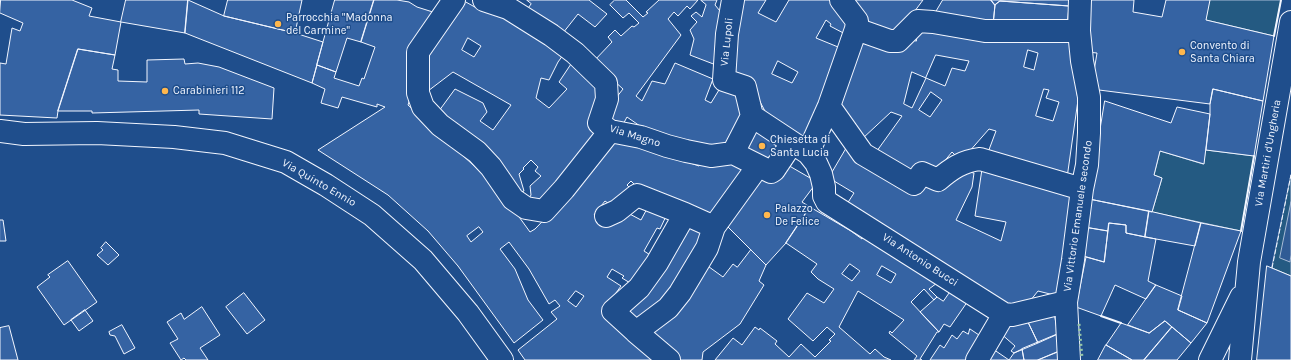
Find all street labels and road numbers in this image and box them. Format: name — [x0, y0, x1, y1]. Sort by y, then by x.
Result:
street label: Via Lupoli — [718, 17, 736, 67]
street label: Via Martiri d'Ungheria — [1252, 98, 1284, 208]
street label: Via Magno — [608, 122, 662, 150]
street label: Via Vittorio Emanuele secondo — [1061, 139, 1095, 293]
street label: Via Quinto Ennio — [280, 156, 358, 210]
street label: Via Antonio Bucci — [880, 231, 960, 289]

